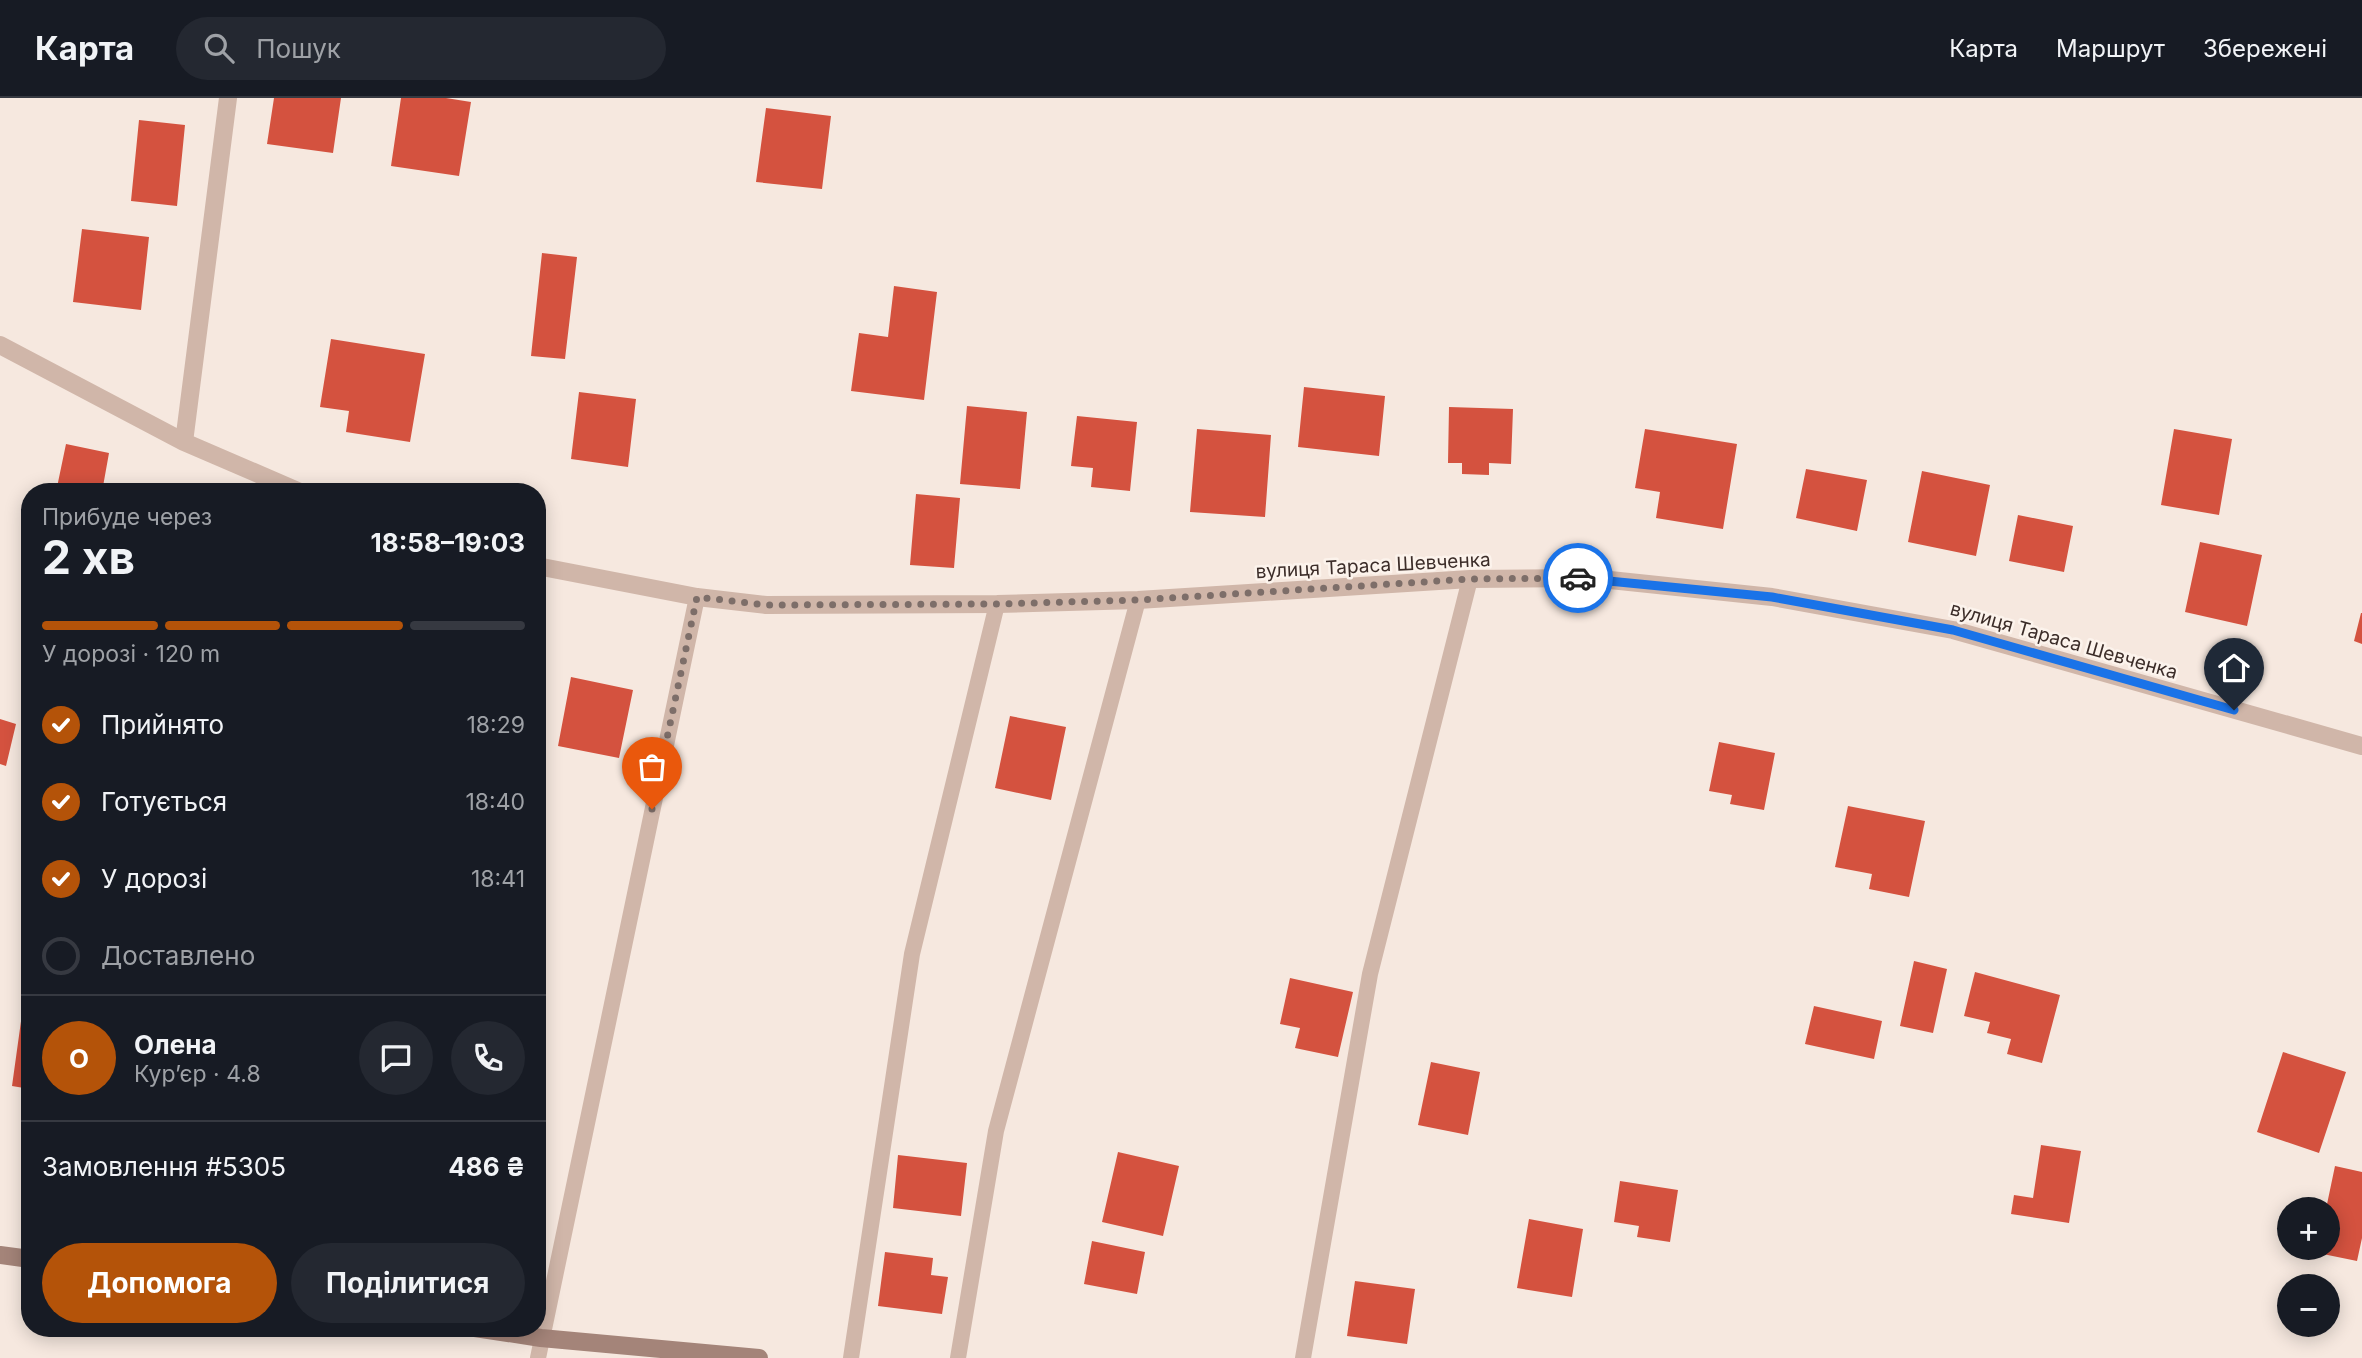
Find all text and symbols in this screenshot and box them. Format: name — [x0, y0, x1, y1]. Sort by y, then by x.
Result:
search box — [176, 17, 666, 80]
text: Карта — [35, 28, 134, 68]
icon: search — [200, 29, 238, 67]
text: Пошук — [256, 33, 341, 64]
text: Карта — [1949, 34, 2018, 63]
text: Маршрут — [2056, 34, 2165, 63]
text: Збережені — [2203, 34, 2327, 63]
text: Прибуде через — [42, 503, 212, 531]
text: 18:58–19:03 — [371, 527, 525, 558]
text: 2 хв — [42, 529, 135, 585]
courier — [1543, 543, 1613, 613]
street label: вулиця Тараса Шевченка — [1255, 548, 1491, 583]
icon: car — [1559, 559, 1597, 597]
street label: вулиця Тараса Шевченка — [1948, 597, 2180, 684]
pin — [2204, 638, 2264, 710]
text: У дорозі · 120 m — [42, 640, 220, 668]
icon: home — [2215, 649, 2253, 687]
icon: check — [42, 706, 80, 744]
text: Прийнято — [101, 709, 224, 740]
text: 18:29 — [467, 711, 525, 739]
pin — [622, 737, 682, 809]
icon: bag — [633, 748, 671, 786]
icon: check — [42, 783, 80, 821]
text: Готується — [101, 786, 227, 817]
text: 18:40 — [465, 788, 525, 816]
icon: check — [42, 860, 80, 898]
text: У дорозі — [101, 863, 207, 894]
text: 18:41 — [471, 865, 525, 893]
text: Доставлено — [101, 940, 255, 971]
button: chat — [359, 1021, 433, 1095]
button: phone — [451, 1021, 525, 1095]
text: Олена — [134, 1029, 217, 1060]
text: О — [69, 1043, 89, 1074]
text: Кур’єр · 4.8 — [134, 1060, 261, 1088]
text: Замовлення #5305 — [42, 1151, 286, 1182]
text: 486 ₴ — [448, 1151, 525, 1182]
map controls — [2277, 1197, 2340, 1337]
button: + — [2277, 1197, 2340, 1260]
button: Допомога — [42, 1243, 277, 1323]
button: Поділитися — [291, 1243, 525, 1323]
button: − — [2277, 1274, 2340, 1337]

